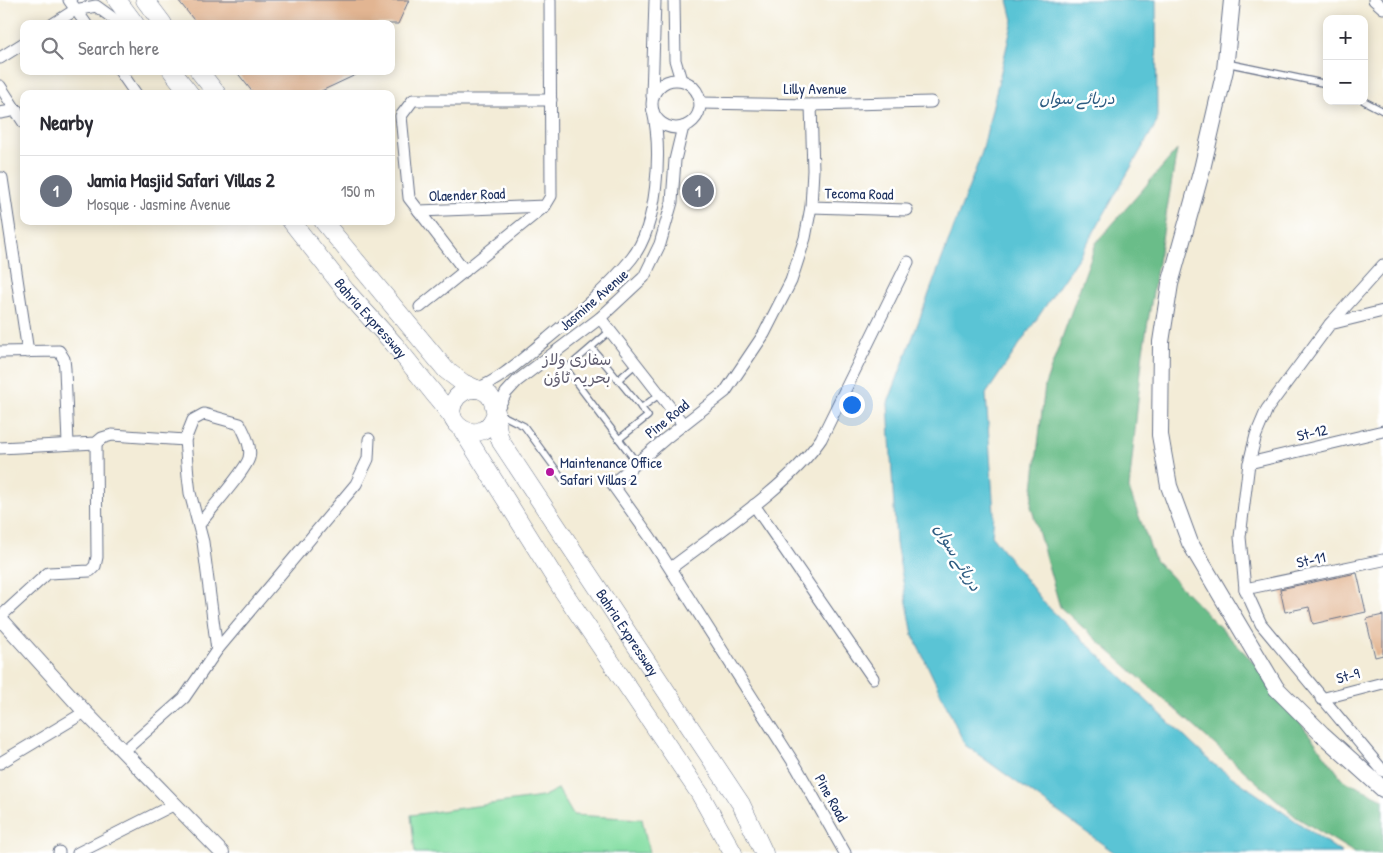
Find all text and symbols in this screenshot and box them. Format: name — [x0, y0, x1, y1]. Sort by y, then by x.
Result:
map controls — [1323, 15, 1368, 105]
button: + — [1323, 15, 1368, 60]
search box — [20, 20, 395, 75]
icon: search — [38, 34, 66, 62]
text: Search here — [78, 35, 159, 61]
button: − — [1323, 60, 1368, 105]
street label: Lilly Avenue — [783, 78, 847, 99]
water label: دریائے سواں — [1039, 87, 1115, 110]
text: Nearby — [40, 108, 93, 137]
text: Jamia Masjid Safari Villas 2 — [87, 167, 275, 193]
pin: 1 — [682, 172, 714, 210]
text: 1 — [53, 180, 59, 202]
text: 150 m — [341, 180, 375, 202]
street label: Tecoma Road — [824, 182, 894, 205]
street label: Olaender Road — [428, 183, 506, 206]
text: Mosque · Jasmine Avenue — [87, 193, 231, 215]
street label: Jasmine Avenue — [555, 264, 633, 335]
street label: Bahria Expressway — [330, 274, 412, 363]
district label: سفاری ولاز بحریہ ٹاؤن — [541, 348, 611, 388]
your location — [839, 392, 865, 418]
street label: Pine Road — [640, 394, 693, 443]
street label: St-12 — [1295, 419, 1329, 446]
place label: Maintenance Office Safari Villas 2 — [560, 452, 662, 490]
marker: Maintenance Office Safari Villas 2 — [544, 466, 556, 478]
water label: دریائے سواں — [928, 519, 987, 596]
street label: St-11 — [1295, 546, 1327, 573]
street label: Bahria Expressway — [591, 585, 664, 680]
street label: St-9 — [1334, 662, 1362, 689]
street label: Pine Road — [810, 770, 853, 825]

